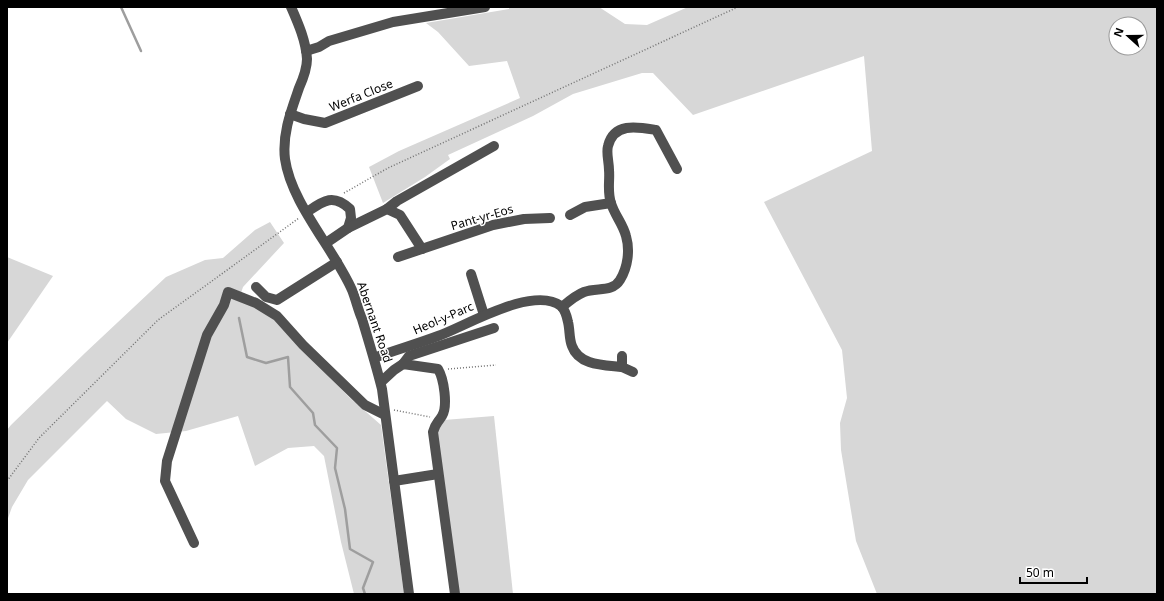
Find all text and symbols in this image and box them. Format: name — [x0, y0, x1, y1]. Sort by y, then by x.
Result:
north arrow — [1108, 16, 1148, 56]
text: N — [1110, 25, 1127, 39]
street label: Werfa Close — [327, 74, 395, 115]
street label: Pant-yr-Eos — [449, 200, 515, 234]
street label: Abernant Road — [353, 279, 397, 365]
street label: Heol-y-Parc — [410, 298, 476, 338]
scale bar — [1020, 559, 1087, 585]
text: 50 m — [1026, 564, 1054, 581]

